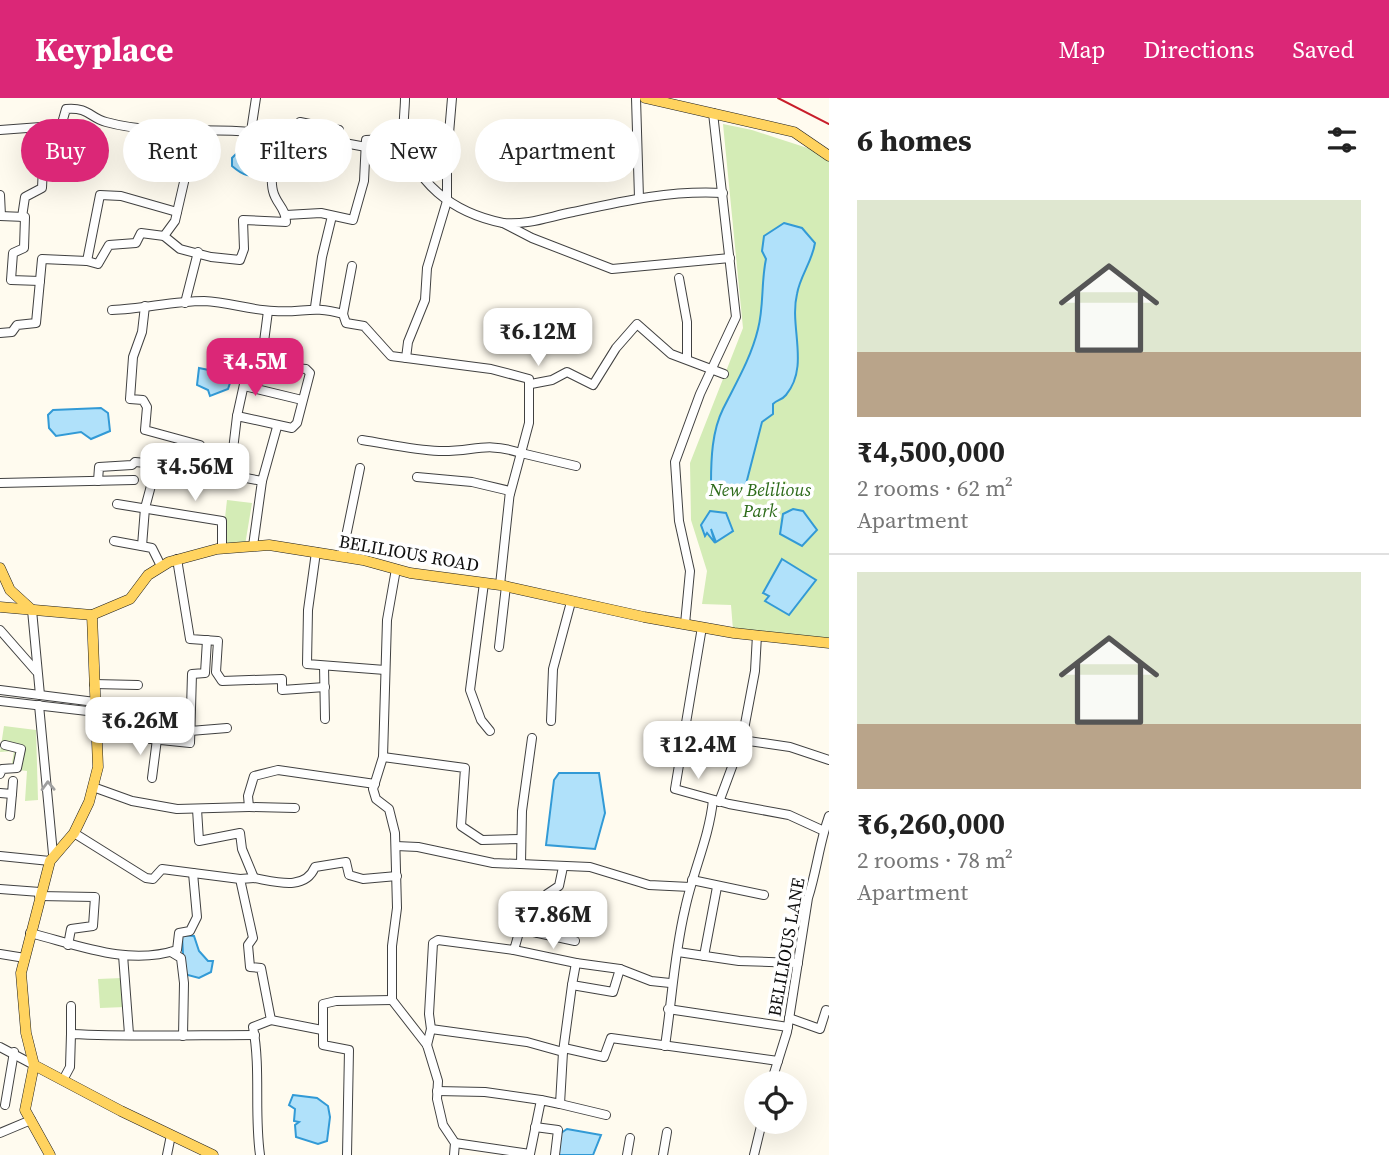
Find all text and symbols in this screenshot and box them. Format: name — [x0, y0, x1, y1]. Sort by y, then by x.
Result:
text: Keyplace — [35, 27, 173, 72]
text: Map — [1058, 33, 1105, 66]
text: Directions — [1143, 33, 1254, 66]
text: Saved — [1292, 33, 1354, 66]
chip: Buy — [21, 119, 109, 182]
chip: Rent — [123, 119, 221, 182]
chip: Filters — [235, 119, 352, 182]
chip: New — [366, 119, 461, 182]
chip: Apartment — [475, 119, 639, 182]
text: 6 homes — [857, 120, 972, 161]
icon: filters — [1323, 121, 1361, 159]
icon: home — [1046, 245, 1172, 371]
pin: ₹6.12M — [481, 308, 595, 368]
text: ₹6.12M — [499, 315, 577, 347]
pin: ₹4.5M — [206, 338, 304, 398]
text: ₹4.5M — [223, 345, 287, 377]
text: ₹4,500,000 — [857, 431, 1005, 472]
pin: ₹4.56M — [138, 444, 252, 503]
text: ₹4.56M — [156, 450, 234, 482]
text: 2 rooms · 62 m² — [857, 472, 1013, 504]
park label: New Belilious Park — [708, 477, 811, 523]
text: Apartment — [857, 504, 968, 536]
street label: BELILIOUS ROAD — [337, 528, 481, 578]
icon: home — [1046, 617, 1172, 743]
pin: ₹6.26M — [83, 698, 197, 757]
text: ₹6.26M — [101, 704, 179, 736]
pin: ₹12.4M — [641, 722, 755, 781]
text: ₹12.4M — [659, 728, 737, 760]
one-way arrow — [40, 780, 55, 791]
text: ₹6,260,000 — [857, 803, 1005, 844]
text: 2 rooms · 78 m² — [857, 844, 1013, 876]
street label: BELILIOUS LANE — [762, 876, 811, 1018]
text: Apartment — [857, 876, 968, 908]
pin: ₹7.86M — [496, 892, 610, 951]
text: ₹7.86M — [514, 898, 592, 930]
map controls — [744, 1071, 807, 1134]
button: locate — [744, 1071, 807, 1134]

